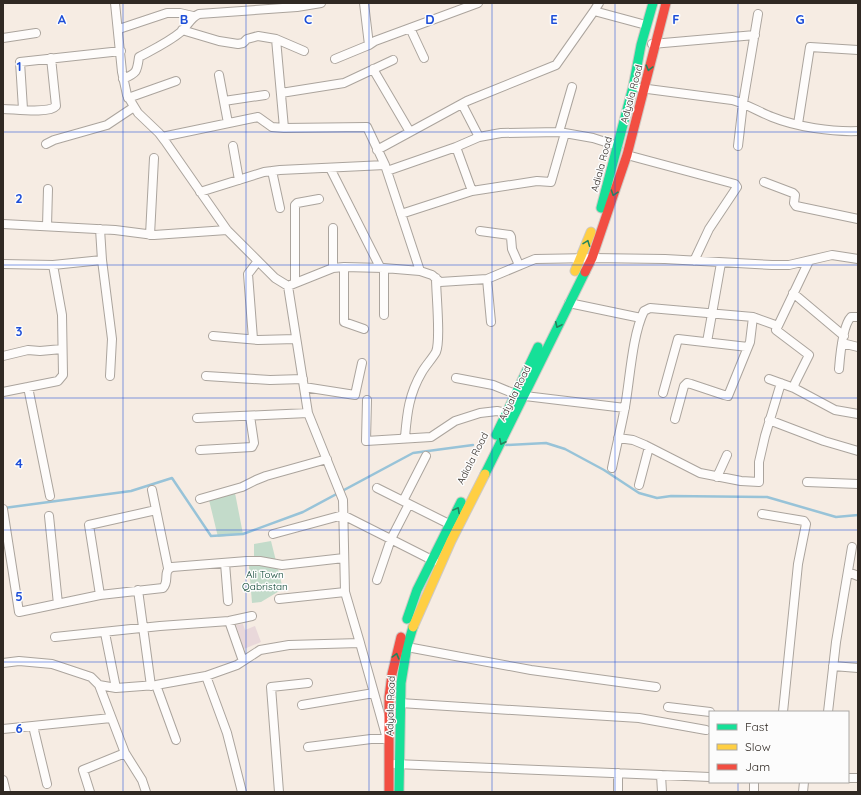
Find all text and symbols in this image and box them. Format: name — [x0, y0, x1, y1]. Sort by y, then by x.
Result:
text: A — [58, 11, 67, 27]
text: B — [180, 11, 188, 27]
text: C — [304, 11, 312, 27]
text: D — [425, 11, 435, 27]
text: E — [550, 11, 558, 27]
text: F — [672, 11, 680, 27]
text: G — [795, 11, 805, 27]
text: 1 — [16, 58, 22, 74]
street label: Adyala Road — [617, 63, 646, 125]
one-way arrow — [645, 64, 654, 71]
street label: Adiala Road — [588, 135, 615, 193]
one-way arrow — [610, 189, 619, 196]
text: 2 — [15, 190, 23, 206]
one-way arrow — [583, 239, 591, 246]
one-way arrow — [555, 321, 563, 329]
text: 3 — [16, 323, 23, 339]
street label: Adyala Road — [495, 363, 533, 423]
street label: Adiala Road — [454, 430, 491, 486]
one-way arrow — [499, 438, 507, 446]
text: 4 — [15, 455, 23, 471]
one-way arrow — [452, 507, 459, 515]
park label: Ali Town Qabristan — [242, 568, 288, 593]
text: 5 — [15, 588, 23, 604]
one-way arrow — [391, 653, 400, 660]
street label: Adyala Road — [383, 676, 398, 736]
legend — [709, 711, 849, 783]
text: Fast — [745, 719, 769, 734]
text: 6 — [15, 720, 23, 736]
text: Slow — [745, 739, 771, 754]
text: Jam — [745, 759, 770, 774]

